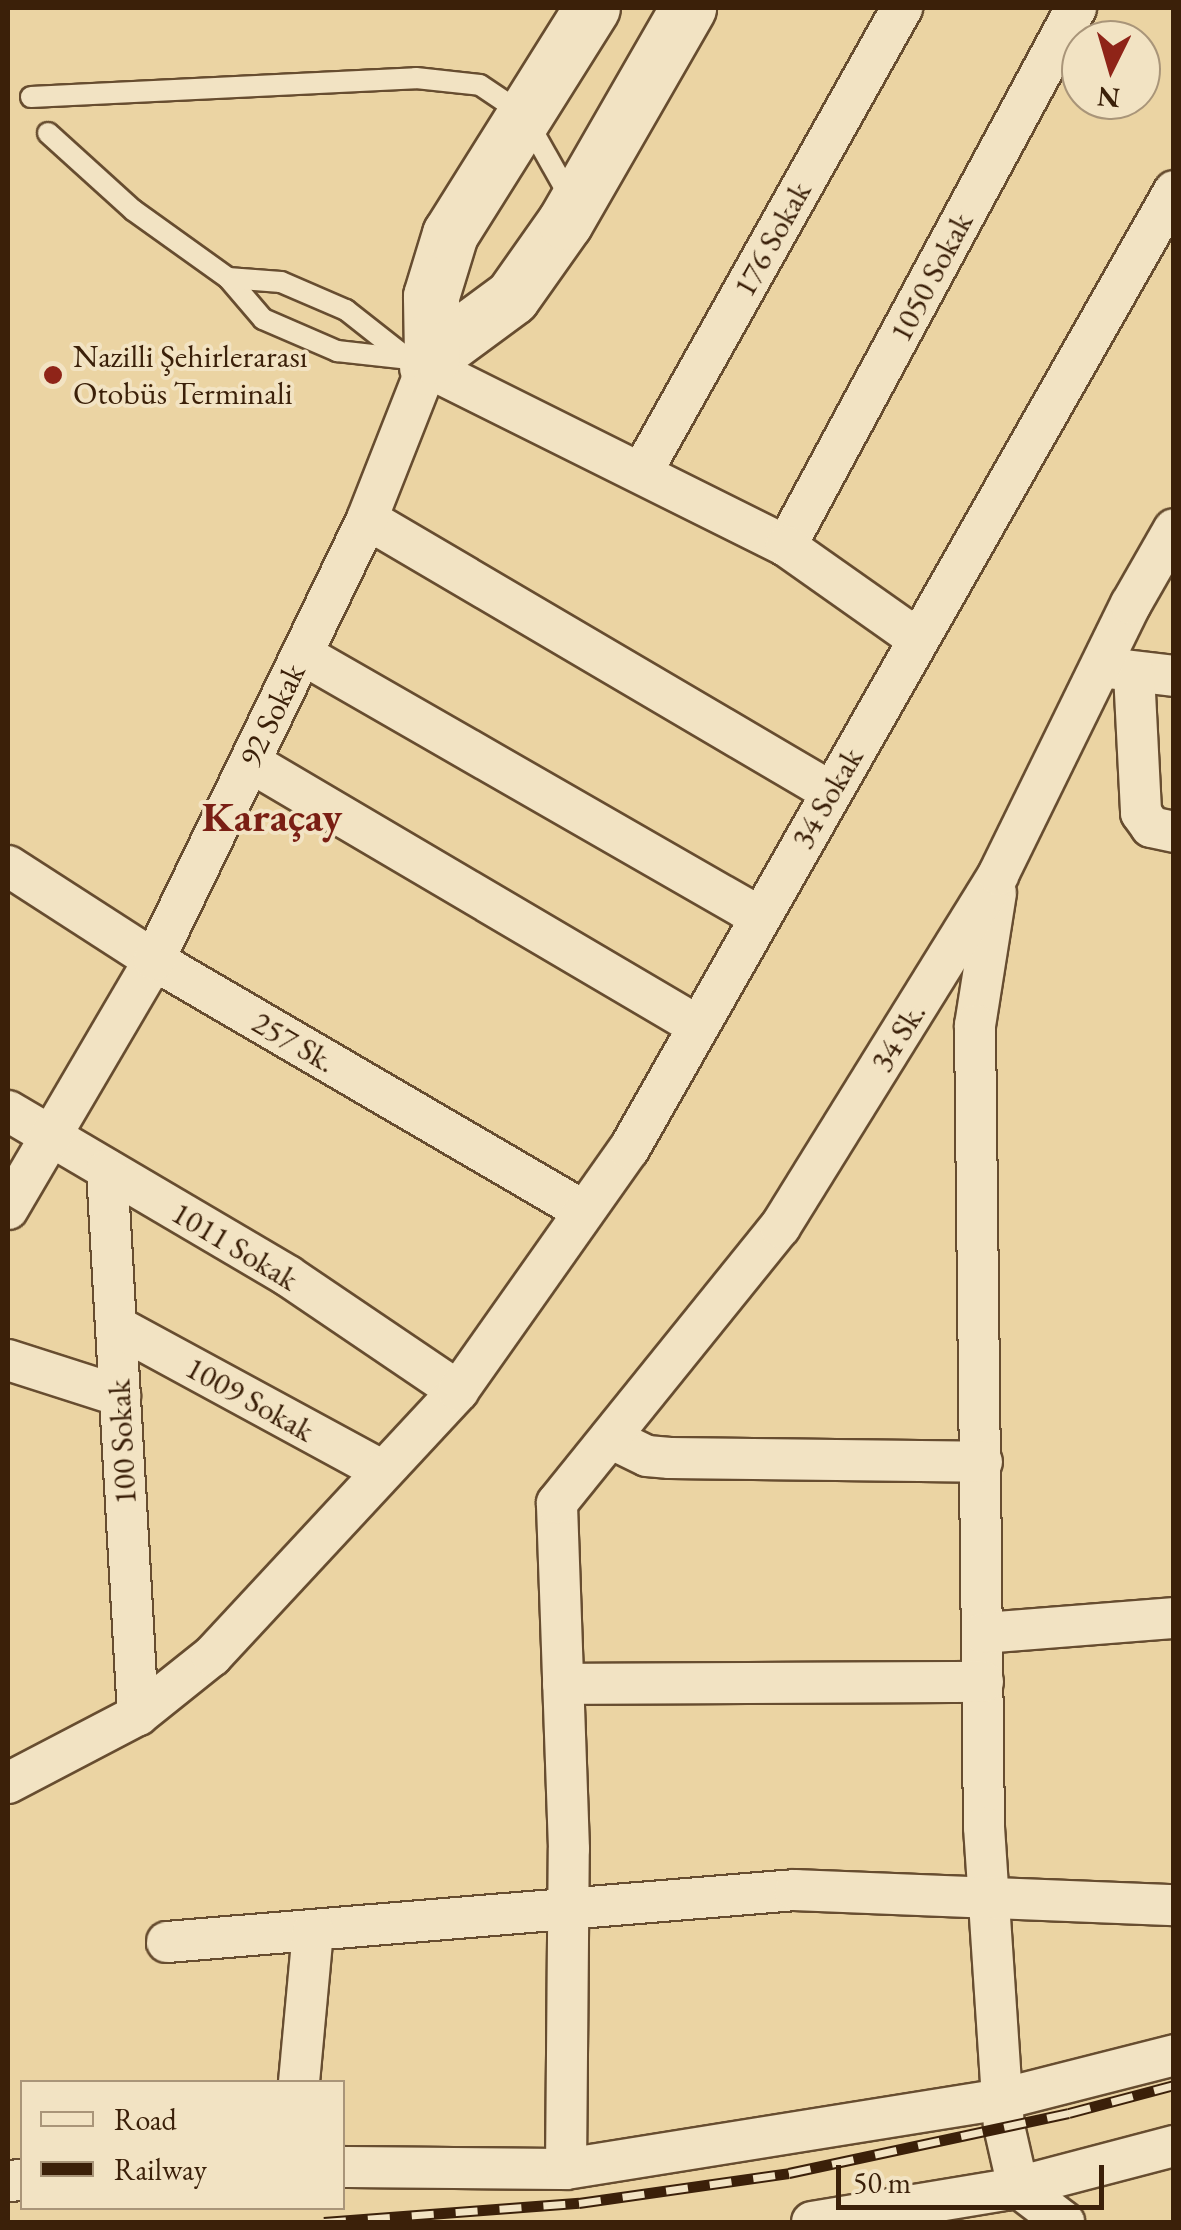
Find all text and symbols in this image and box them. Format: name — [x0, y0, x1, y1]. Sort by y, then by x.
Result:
north arrow — [1061, 20, 1161, 120]
text: N — [1096, 79, 1121, 117]
street label: 176 Sokak — [725, 175, 819, 303]
street label: 1050 Sokak — [881, 206, 981, 348]
place label: Nazilli Şehirlerarası Otobüs Terminali — [73, 338, 308, 413]
marker: Nazilli Şehirlerarası Otobüs Terminali — [42, 364, 64, 386]
street label: 92 Sokak — [231, 657, 313, 773]
street label: 34 Sokak — [783, 741, 871, 855]
district label: Karaçay — [202, 792, 342, 842]
street label: 34 Sk. — [862, 995, 934, 1079]
street label: 257 Sk. — [246, 1003, 342, 1081]
street label: 1011 Sokak — [165, 1193, 305, 1299]
street label: 1009 Sokak — [179, 1348, 321, 1450]
street label: 100 Sokak — [100, 1378, 144, 1506]
legend — [20, 2080, 345, 2210]
text: Road — [114, 2100, 177, 2139]
scale bar — [841, 2145, 1108, 2207]
text: Railway — [114, 2150, 207, 2189]
text: 50 m — [853, 2163, 911, 2202]

